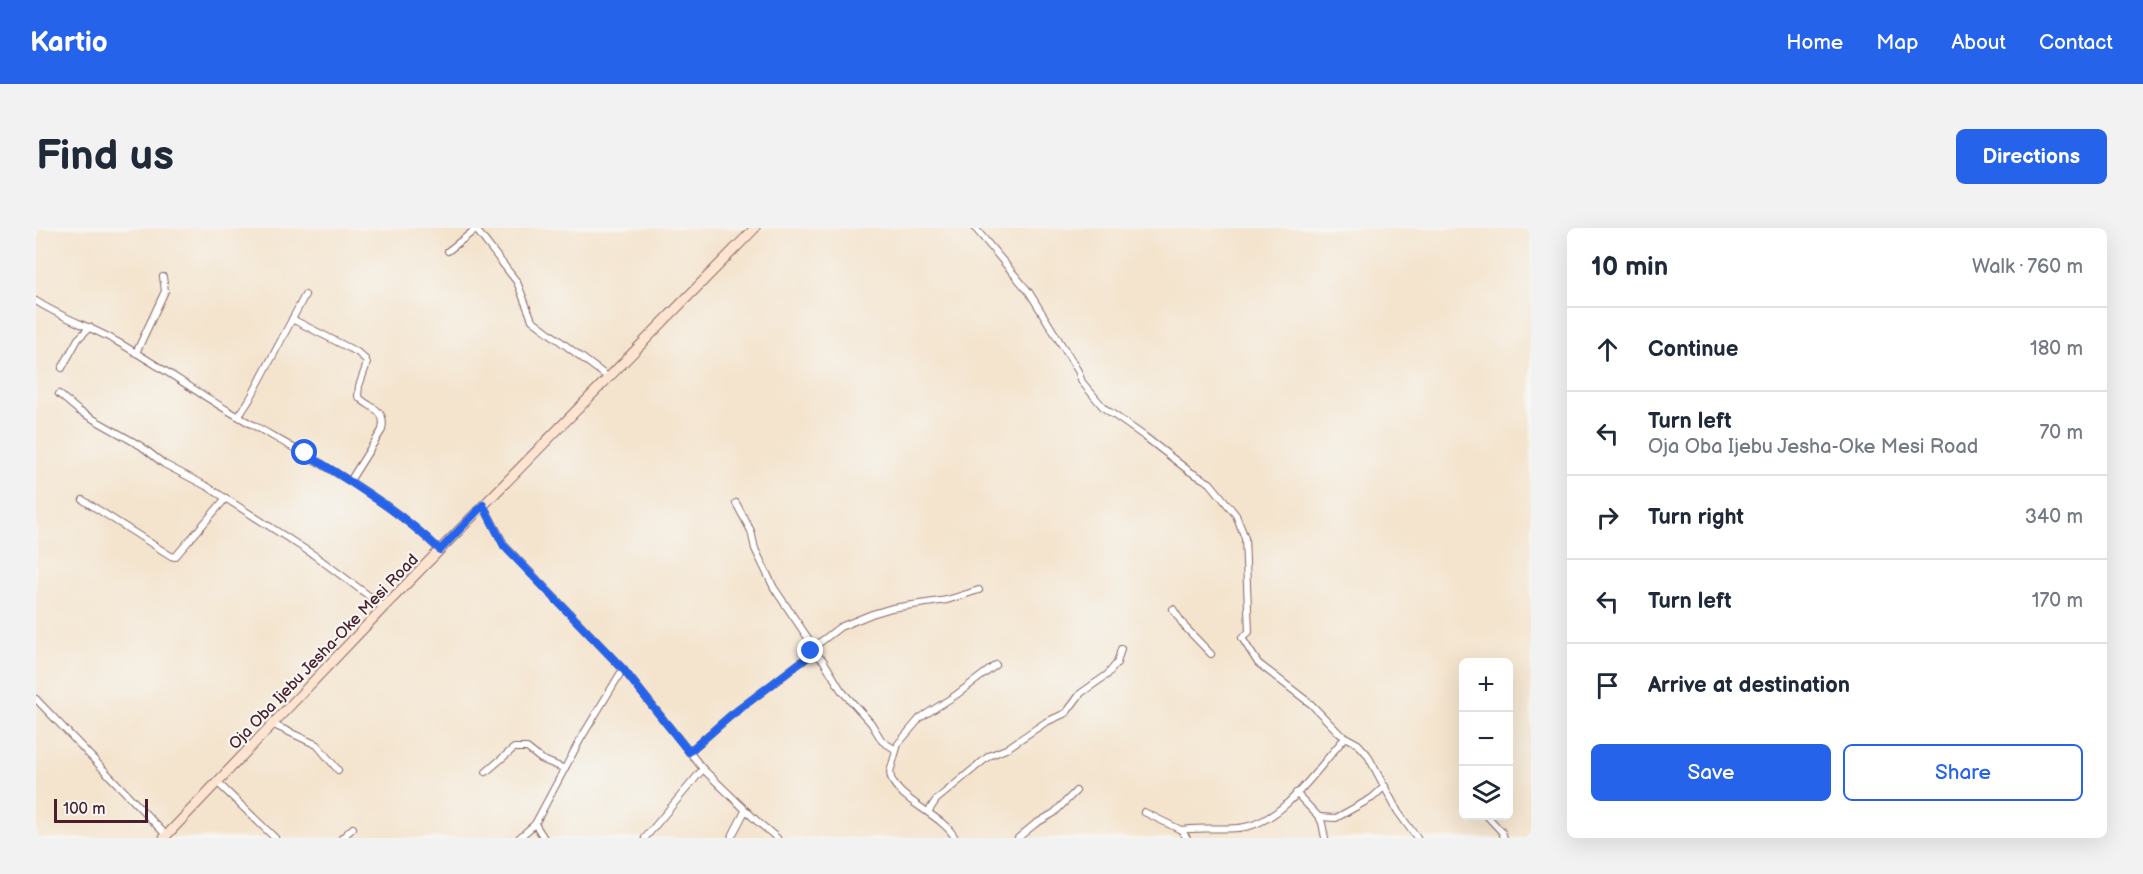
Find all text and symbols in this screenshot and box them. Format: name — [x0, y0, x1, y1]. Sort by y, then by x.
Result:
text: Kartio — [30, 26, 108, 59]
text: Home — [1786, 30, 1843, 55]
text: Map — [1876, 30, 1918, 55]
text: About — [1951, 30, 2006, 55]
text: Contact — [2039, 30, 2113, 55]
button: Directions — [1956, 129, 2107, 184]
text: Find us — [36, 131, 174, 182]
text: 10 min — [1591, 252, 1668, 283]
text: Walk · 760 m — [1972, 255, 2083, 279]
icon: ahead — [1591, 333, 1624, 366]
text: Continue — [1648, 336, 1738, 363]
text: 180 m — [2030, 337, 2083, 361]
text: Turn left — [1648, 408, 1732, 435]
icon: left — [1591, 417, 1624, 450]
text: 70 m — [2039, 421, 2083, 445]
text: Oja Oba Ijebu Jesha-Oke Mesi Road — [1648, 435, 1978, 459]
route start — [291, 439, 317, 465]
icon: right — [1591, 501, 1624, 534]
text: Turn right — [1648, 504, 1744, 531]
text: 340 m — [2025, 505, 2083, 529]
street label: Oja Oba Ijebu Jesha-Oke Mesi Road — [225, 550, 423, 754]
icon: left — [1591, 585, 1624, 618]
text: Turn left — [1648, 588, 1732, 615]
text: 170 m — [2032, 589, 2083, 613]
route end — [797, 637, 823, 663]
map controls — [1459, 658, 1513, 820]
button: + — [1459, 658, 1513, 712]
icon: arrive — [1591, 669, 1624, 702]
text: Arrive at destination — [1648, 672, 1850, 699]
button: − — [1459, 712, 1513, 766]
button: Save — [1591, 744, 1831, 801]
button: Share — [1843, 744, 2083, 801]
button: layers — [1459, 766, 1513, 820]
scale bar — [54, 796, 148, 824]
text: 100 m — [63, 800, 106, 819]

